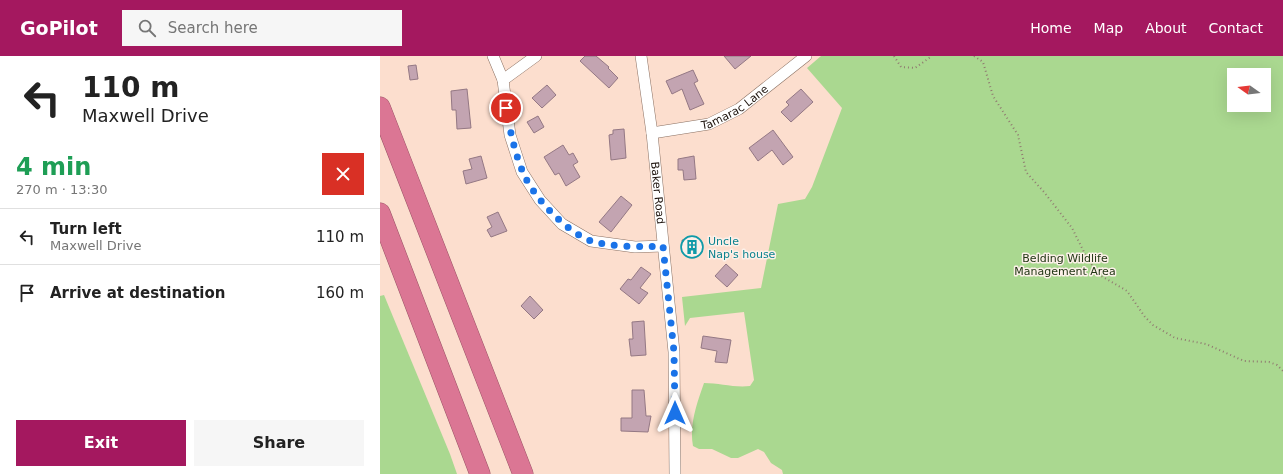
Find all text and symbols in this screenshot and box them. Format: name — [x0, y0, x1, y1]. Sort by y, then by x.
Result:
search box — [122, 10, 402, 46]
text: GoPilot — [20, 17, 98, 39]
icon: search — [136, 17, 158, 39]
text: Search here — [168, 19, 258, 37]
text: Home — [1030, 20, 1072, 36]
text: Map — [1094, 20, 1123, 36]
text: About — [1145, 20, 1187, 36]
text: Contact — [1209, 20, 1263, 36]
north arrow — [1227, 68, 1271, 112]
map controls — [1227, 68, 1271, 112]
text: 110 m — [82, 71, 179, 104]
icon: left — [16, 72, 68, 124]
street label: Tamarac Lane — [699, 82, 771, 132]
pin — [489, 91, 523, 125]
icon: arrive — [495, 97, 517, 119]
text: Maxwell Drive — [82, 105, 209, 126]
text: 4 min — [16, 153, 91, 181]
button: close — [322, 153, 364, 195]
street label: Baker Road — [648, 161, 668, 225]
text: 270 m · 13:30 — [16, 182, 107, 197]
text: Turn left — [50, 220, 122, 238]
icon: left — [16, 226, 38, 248]
text: 110 m — [316, 228, 364, 246]
building icon: Uncle Nap's house — [679, 234, 705, 260]
place label: Uncle Nap's house — [708, 235, 776, 261]
text: Maxwell Drive — [50, 238, 142, 253]
park label: Belding Wildlife Management Area — [1014, 252, 1116, 278]
icon: arrive — [16, 282, 38, 304]
text: Arrive at destination — [50, 284, 225, 302]
text: 160 m — [316, 284, 364, 302]
position arrow — [654, 392, 696, 434]
button: Exit — [16, 420, 186, 466]
button: Share — [194, 420, 364, 466]

